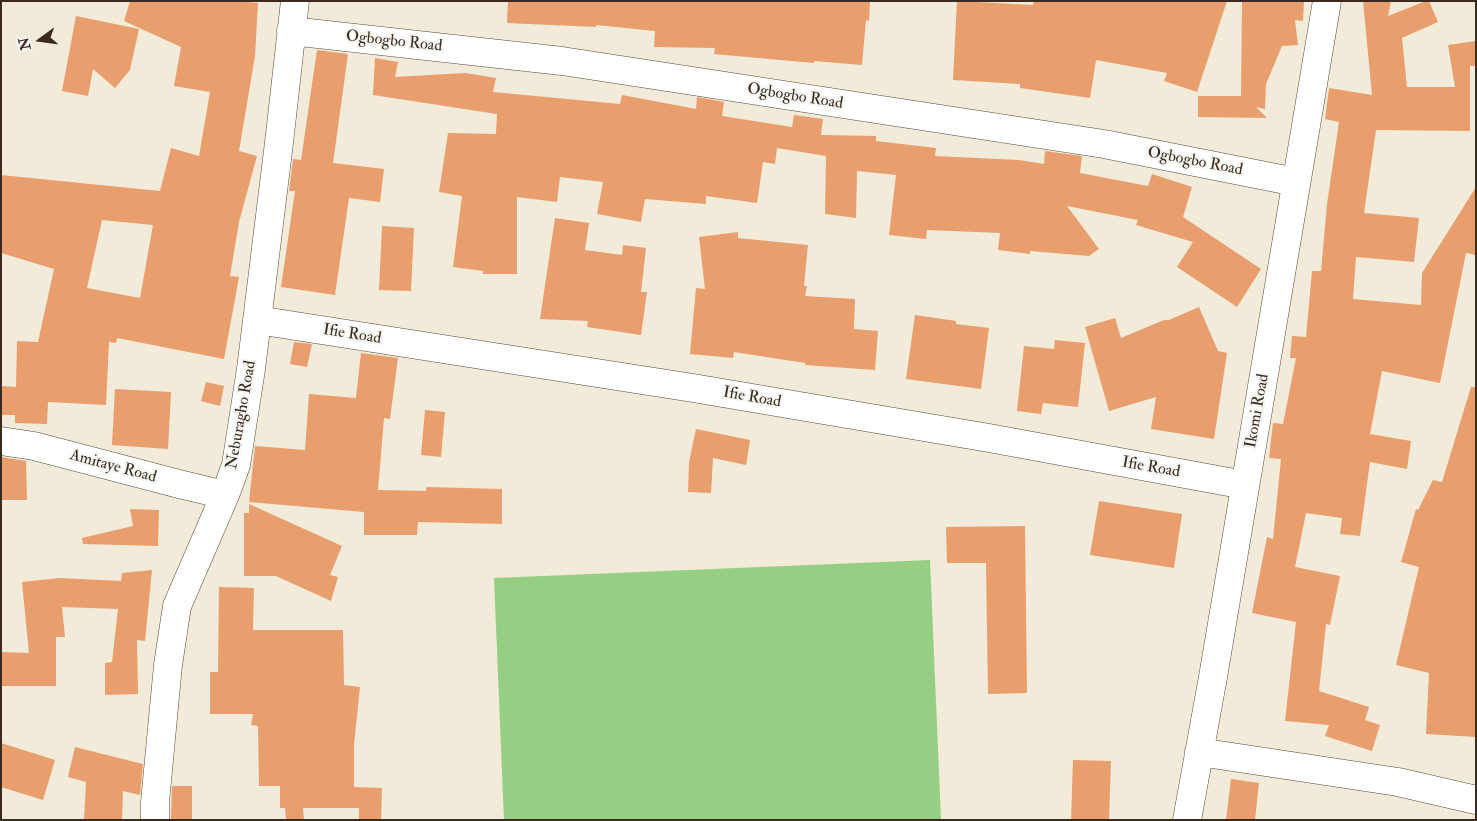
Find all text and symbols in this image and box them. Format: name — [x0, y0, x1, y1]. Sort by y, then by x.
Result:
north arrow — [15, 15, 65, 65]
street label: Ogbogbo Road — [345, 27, 443, 57]
text: N — [15, 36, 35, 52]
street label: Ogbogbo Road — [746, 80, 844, 114]
street label: Ogbogbo Road — [1146, 143, 1244, 181]
street label: Ifie Road — [321, 321, 383, 349]
street label: Neburagho Road — [223, 359, 261, 471]
street label: Ikomi Road — [1242, 372, 1274, 450]
street label: Ifie Road — [721, 383, 783, 413]
street label: Amitaye Road — [68, 446, 158, 488]
street label: Ifie Road — [1120, 453, 1182, 483]

